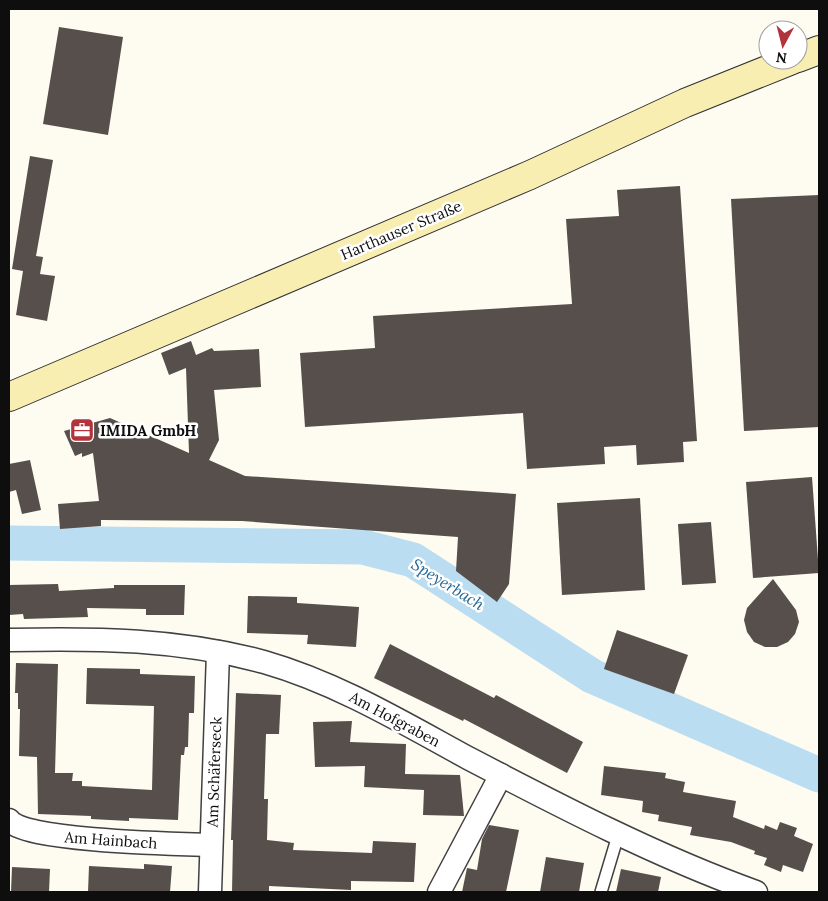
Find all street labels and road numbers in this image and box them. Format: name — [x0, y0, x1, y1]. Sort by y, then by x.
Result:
street label: Harthauser Straße — [338, 196, 464, 264]
street label: Am Hofgraben — [345, 687, 444, 751]
street label: Am Schäferseck — [203, 716, 225, 829]
street label: Am Hainbach — [63, 827, 158, 853]

